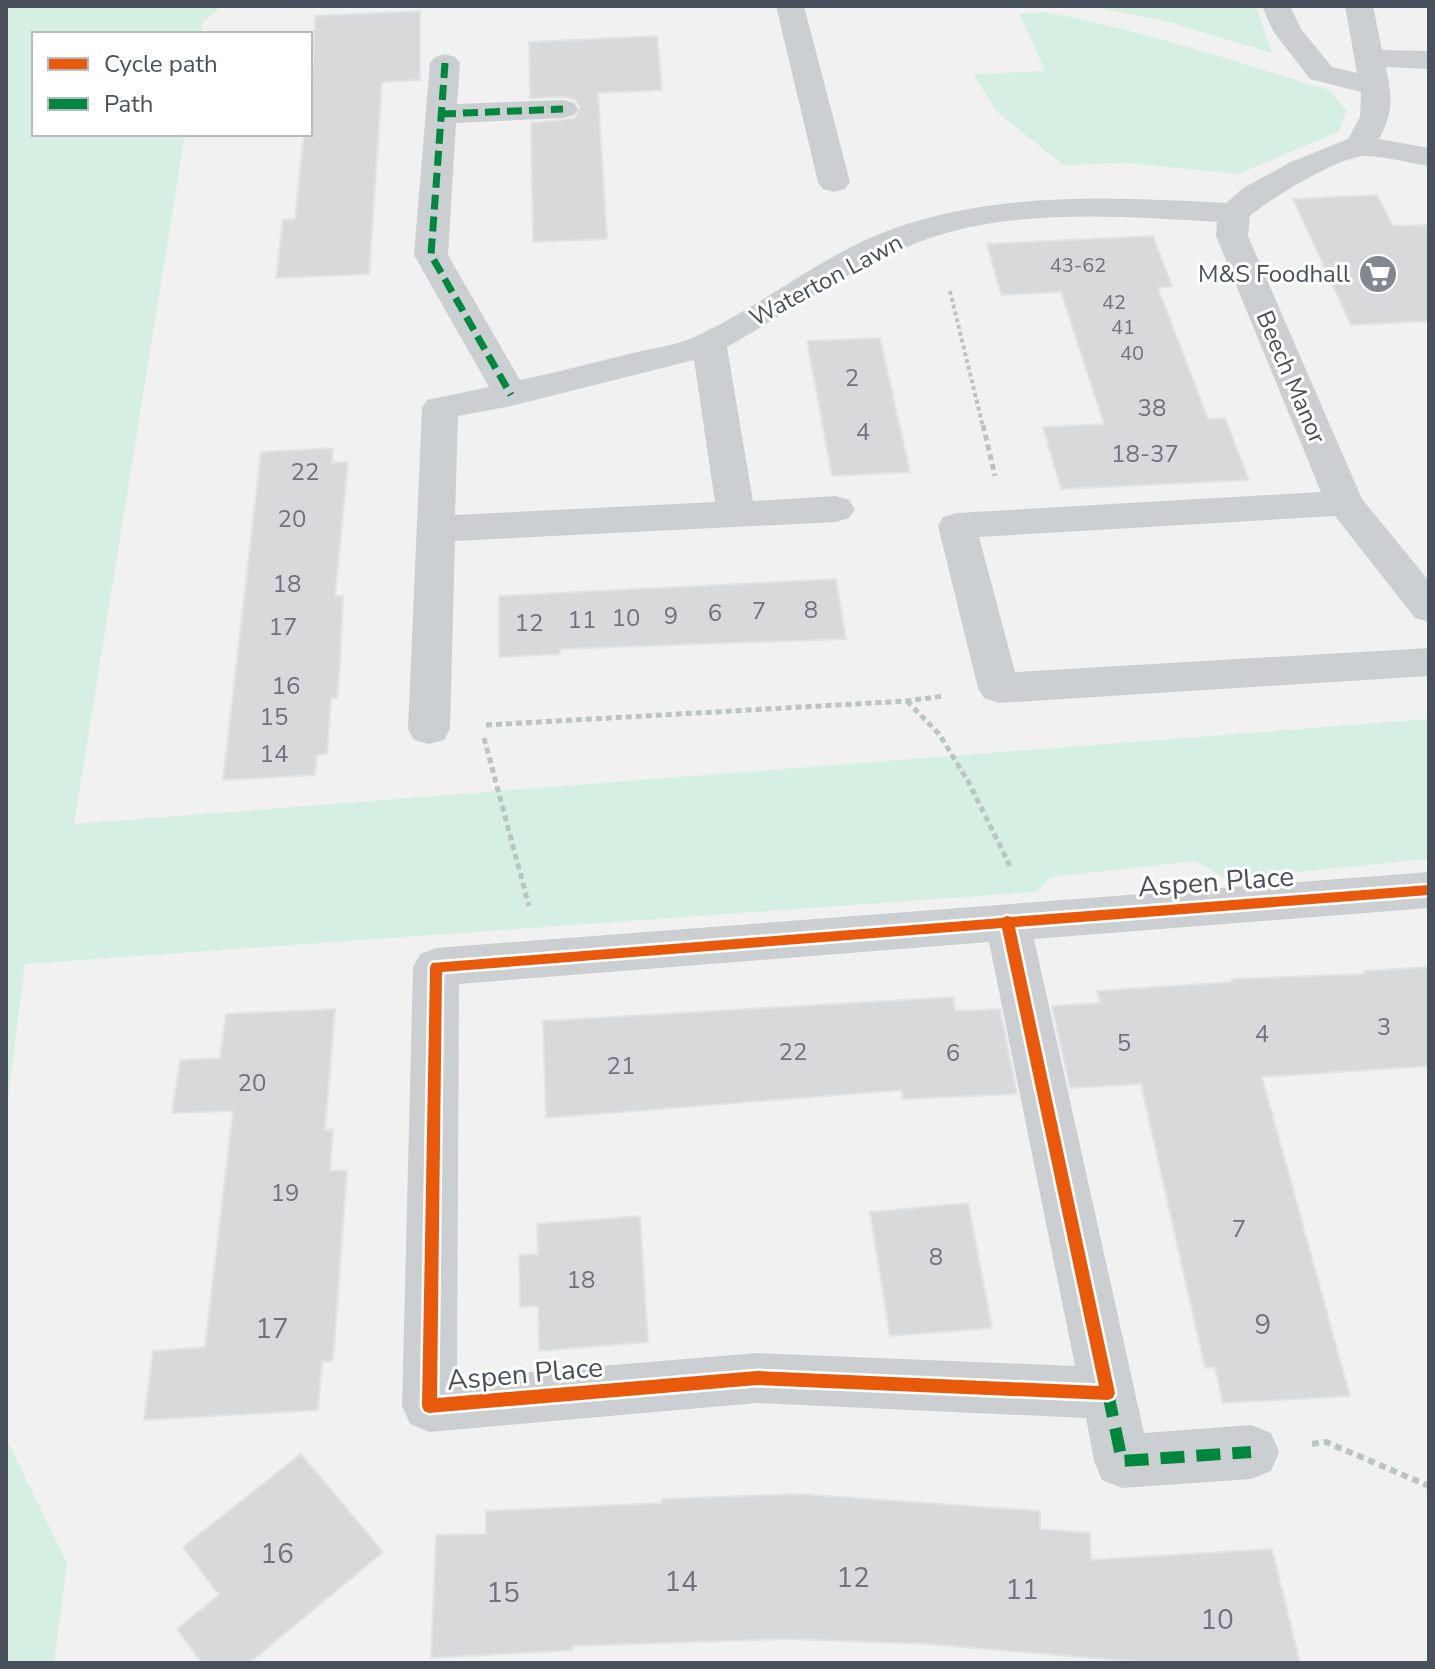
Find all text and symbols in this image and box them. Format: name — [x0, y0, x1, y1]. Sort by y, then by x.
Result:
legend — [32, 32, 312, 136]
text: Cycle path — [104, 48, 218, 80]
text: Path — [104, 88, 153, 120]
street label: Waterton Lawn — [744, 226, 908, 334]
house number: 43-62 — [1050, 252, 1106, 279]
supermarket icon: M&S Foodhall — [1357, 253, 1399, 295]
place label: M&S Foodhall — [1198, 258, 1350, 290]
house number: 42 — [1102, 289, 1126, 316]
street label: Beech Manor — [1249, 306, 1334, 449]
house number: 41 — [1111, 314, 1135, 341]
house number: 40 — [1120, 340, 1144, 367]
house number: 2 — [845, 362, 859, 394]
house number: 38 — [1138, 392, 1166, 424]
house number: 4 — [856, 416, 870, 448]
house number: 18-37 — [1111, 438, 1179, 470]
house number: 22 — [291, 456, 319, 488]
house number: 20 — [278, 503, 306, 535]
house number: 18 — [273, 568, 301, 600]
house number: 8 — [804, 594, 818, 626]
house number: 7 — [752, 595, 766, 627]
house number: 6 — [708, 597, 722, 629]
house number: 9 — [664, 600, 678, 632]
house number: 10 — [612, 602, 640, 634]
house number: 11 — [568, 604, 596, 636]
house number: 12 — [515, 607, 543, 639]
house number: 17 — [269, 611, 297, 643]
house number: 16 — [272, 670, 300, 702]
house number: 15 — [260, 701, 288, 733]
house number: 14 — [260, 738, 288, 770]
street label: Aspen Place — [1137, 858, 1295, 906]
house number: 3 — [1377, 1011, 1391, 1043]
house number: 4 — [1255, 1018, 1269, 1050]
house number: 5 — [1117, 1027, 1131, 1059]
house number: 22 — [779, 1036, 807, 1068]
house number: 6 — [946, 1037, 960, 1069]
house number: 21 — [607, 1050, 635, 1082]
house number: 20 — [238, 1067, 266, 1099]
house number: 19 — [271, 1177, 299, 1209]
house number: 7 — [1232, 1213, 1246, 1245]
house number: 8 — [929, 1241, 943, 1273]
house number: 18 — [567, 1264, 595, 1296]
house number: 9 — [1255, 1306, 1271, 1344]
house number: 17 — [255, 1310, 289, 1348]
street label: Aspen Place — [445, 1348, 605, 1400]
house number: 16 — [260, 1535, 294, 1573]
house number: 12 — [836, 1559, 870, 1597]
house number: 14 — [664, 1563, 698, 1601]
house number: 11 — [1005, 1571, 1039, 1609]
house number: 15 — [486, 1574, 520, 1612]
house number: 10 — [1200, 1601, 1234, 1639]

